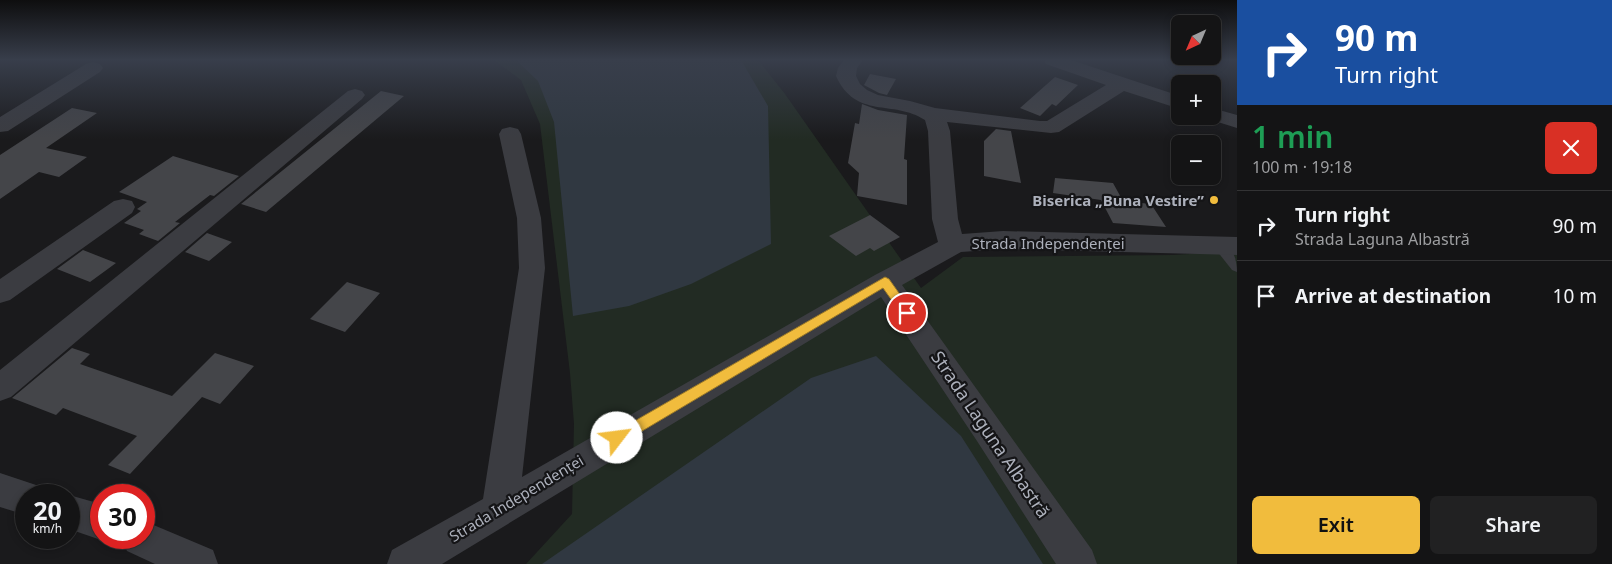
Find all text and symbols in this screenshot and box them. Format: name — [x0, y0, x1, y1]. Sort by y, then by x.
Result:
text: 90 m — [1335, 14, 1418, 61]
north arrow — [1171, 15, 1221, 65]
map controls — [1171, 15, 1221, 185]
icon: right — [1252, 20, 1317, 85]
text: Turn right — [1335, 59, 1438, 89]
button: + — [1171, 75, 1221, 125]
text: 1 min — [1252, 116, 1333, 157]
button: close — [1545, 122, 1597, 174]
button: − — [1171, 135, 1221, 185]
text: 100 m · 19:18 — [1252, 156, 1352, 178]
place label: Biserica „Buna Vestire” — [1032, 190, 1204, 210]
marker: Biserica „Buna Vestire” — [1208, 194, 1220, 206]
text: Turn right — [1295, 202, 1390, 228]
icon: right — [1252, 212, 1280, 240]
text: 90 m — [1553, 213, 1597, 239]
text: Strada Laguna Albastră — [1295, 228, 1470, 250]
street label: Strada Independenței — [971, 233, 1125, 253]
icon: arrive — [1252, 282, 1280, 310]
text: Arrive at destination — [1295, 283, 1491, 309]
text: 10 m — [1553, 283, 1597, 309]
pin — [886, 292, 928, 334]
icon: arrive — [893, 299, 921, 327]
street label: Strada Laguna Albastră — [926, 346, 1056, 522]
position arrow — [590, 411, 642, 463]
street label: Strada Independenței — [445, 450, 587, 546]
speed limit sign: 30 — [90, 484, 155, 549]
text: 20 — [33, 493, 62, 527]
button: Exit — [1252, 496, 1420, 554]
button: Share — [1430, 496, 1597, 554]
text: km/h — [33, 520, 62, 537]

